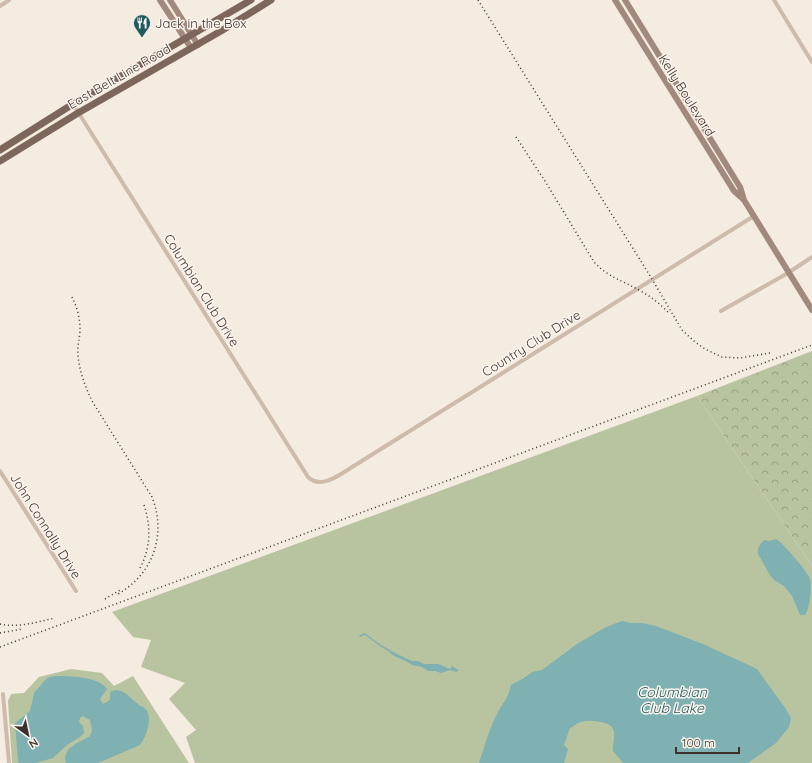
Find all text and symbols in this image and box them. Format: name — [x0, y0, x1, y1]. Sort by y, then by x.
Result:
restaurant icon: Jack in the Box — [132, 13, 152, 38]
place label: Jack in the Box — [155, 15, 247, 31]
street label: East Belt Line Road — [65, 40, 173, 112]
street label: Kelly Boulevard — [655, 51, 719, 139]
street label: Columbian Club Drive — [161, 231, 243, 349]
street label: Country Club Drive — [479, 306, 583, 380]
street label: John Connally Drive — [7, 470, 85, 582]
water label: Columbian Club Lake — [637, 683, 708, 717]
north arrow — [8, 715, 48, 755]
scale bar — [676, 729, 739, 755]
text: N — [26, 735, 41, 751]
text: 100 m — [682, 735, 715, 750]

